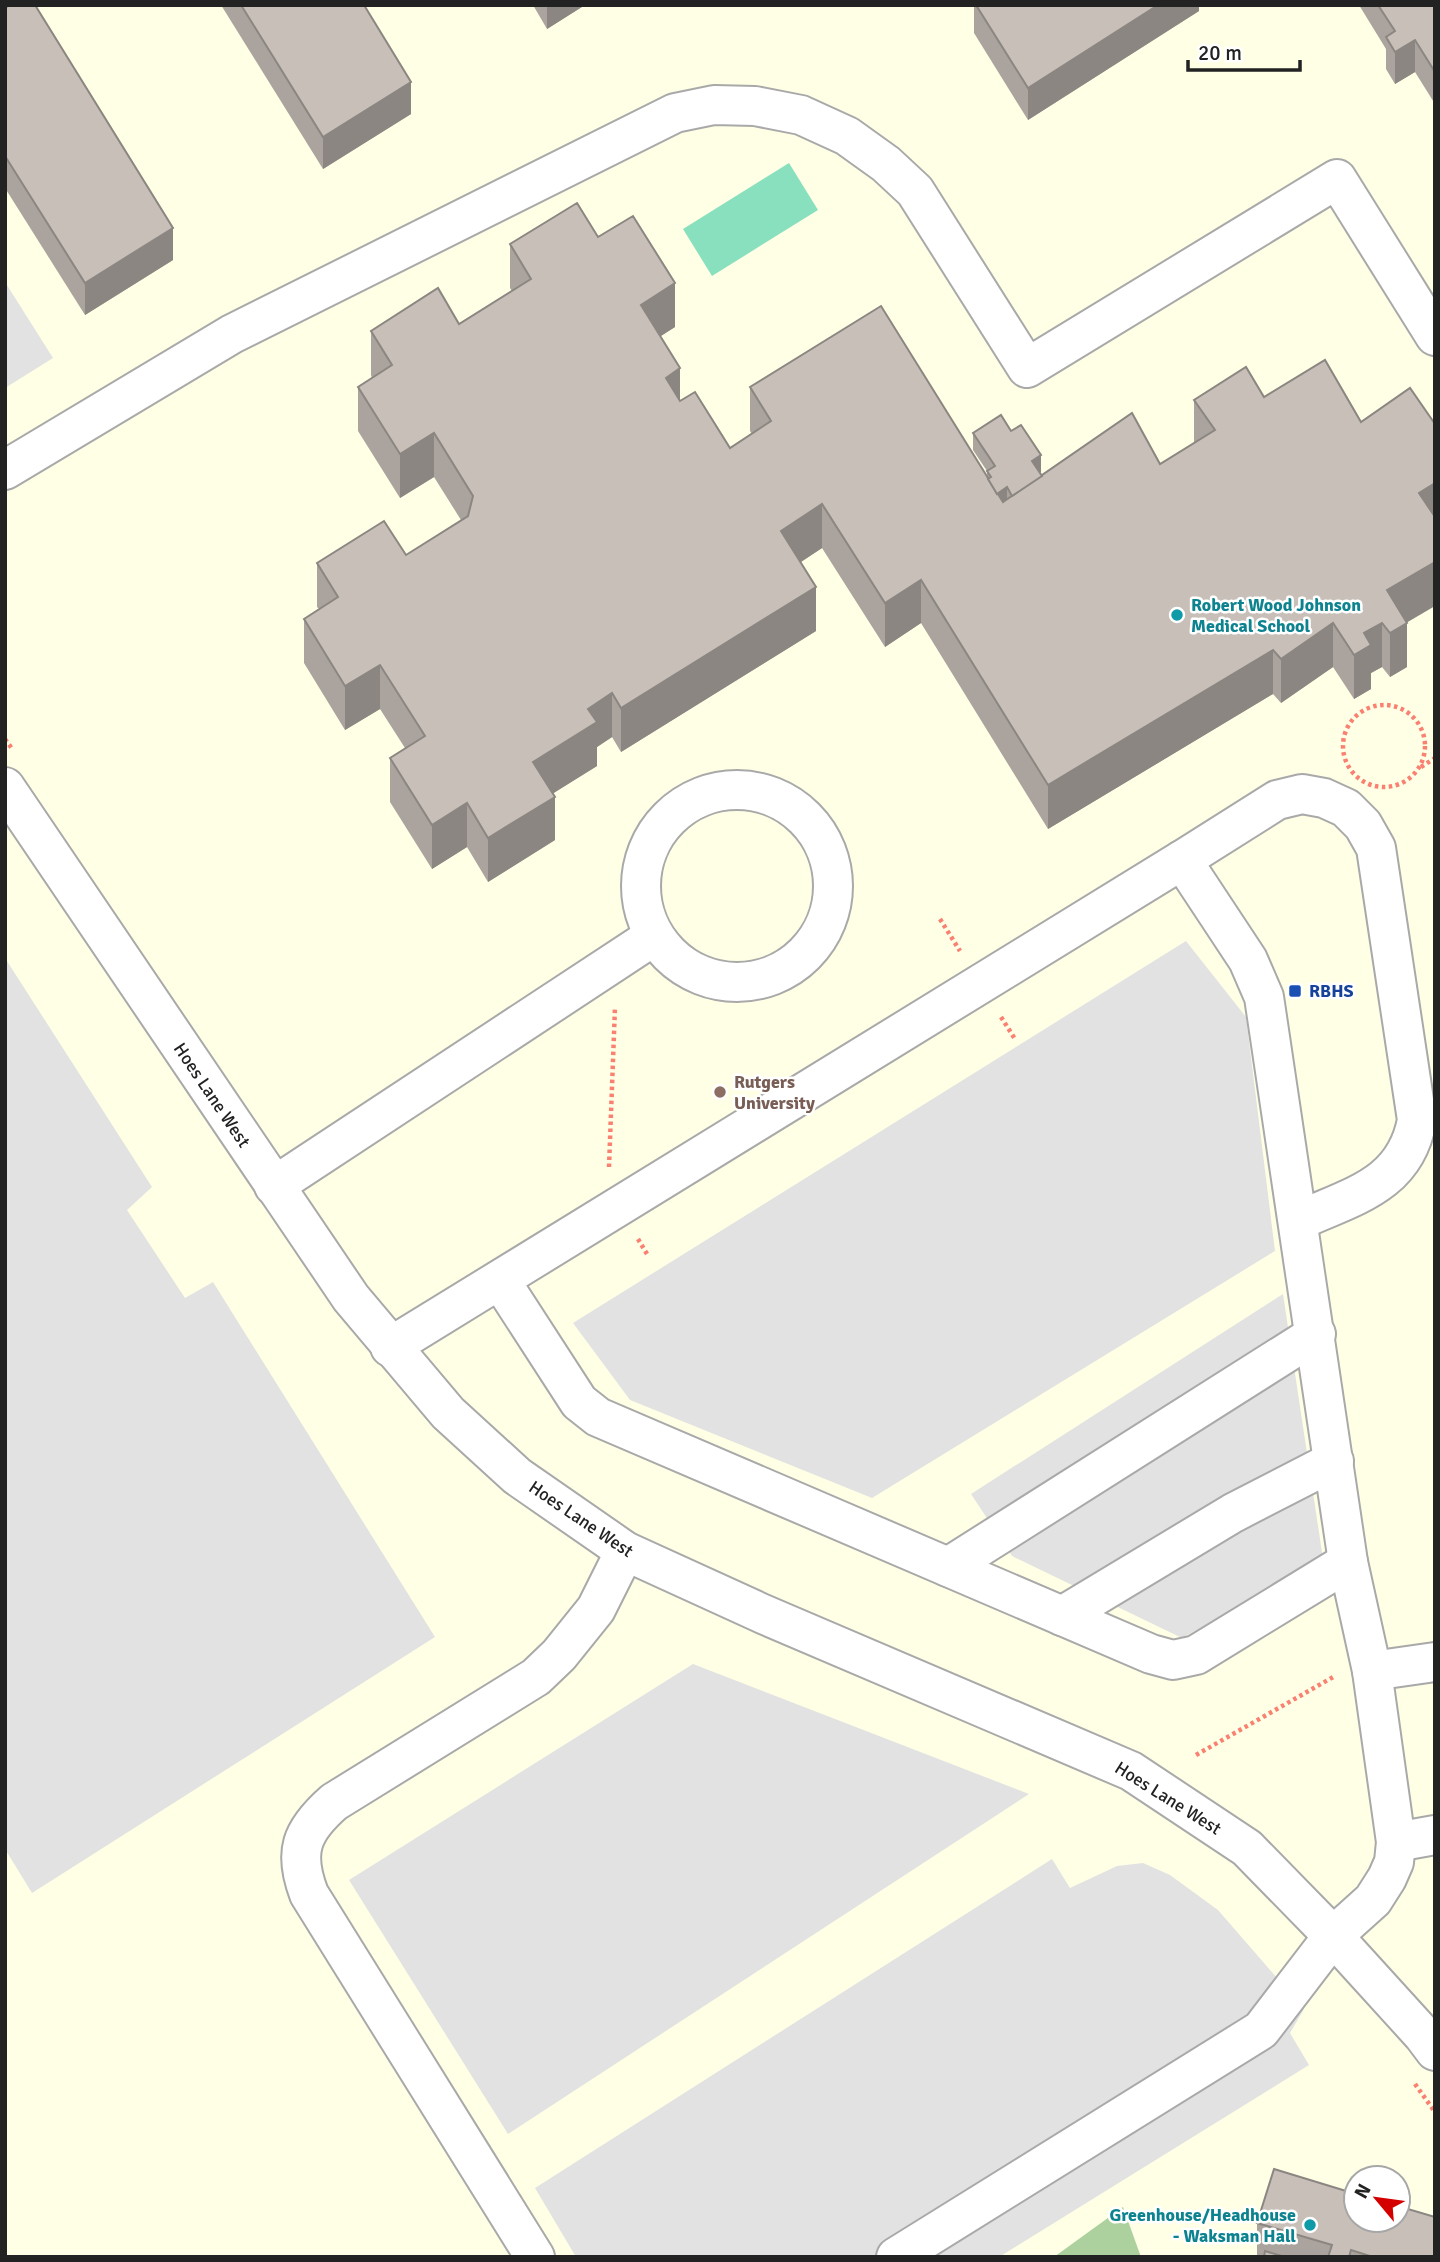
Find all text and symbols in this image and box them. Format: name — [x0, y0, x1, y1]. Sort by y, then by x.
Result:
scale bar — [1188, 28, 1300, 72]
text: 20 m — [1198, 40, 1242, 66]
place label: Robert Wood Johnson Medical School — [1191, 594, 1361, 637]
marker: Robert Wood Johnson Medical School — [1169, 607, 1185, 623]
place label: RBHS — [1309, 980, 1354, 1002]
marker: RBHS — [1287, 983, 1303, 999]
street label: Hoes Lane West — [169, 1039, 255, 1151]
place label: Rutgers University — [734, 1071, 815, 1114]
marker: Rutgers University — [712, 1084, 728, 1100]
street label: Hoes Lane West — [525, 1476, 637, 1562]
street label: Hoes Lane West — [1111, 1757, 1225, 1839]
north arrow — [1342, 2164, 1412, 2234]
text: N — [1349, 2180, 1377, 2203]
place label: Greenhouse/Headhouse - Waksman Hall — [1109, 2204, 1296, 2247]
marker: Greenhouse/Headhouse - Waksman Hall — [1302, 2217, 1318, 2233]

